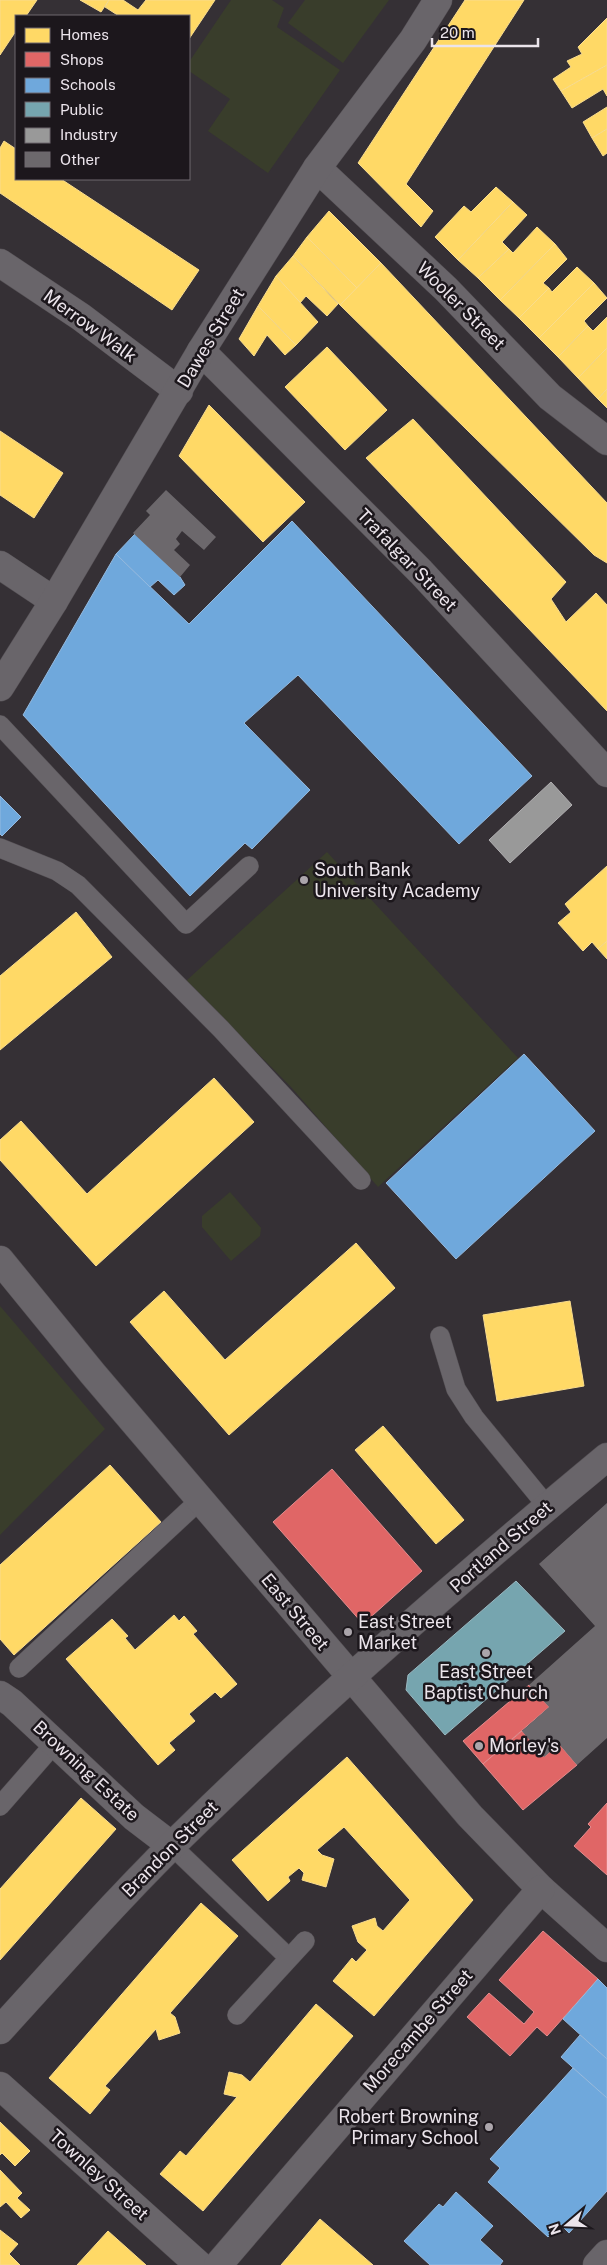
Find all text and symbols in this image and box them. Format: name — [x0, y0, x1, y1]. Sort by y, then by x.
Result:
legend — [15, 15, 190, 180]
scale bar — [432, 15, 538, 47]
text: 20 m — [440, 24, 475, 41]
text: Homes — [60, 26, 109, 43]
text: Shops — [60, 51, 104, 68]
text: Schools — [60, 76, 116, 93]
text: Public — [60, 101, 104, 118]
text: Industry — [60, 126, 118, 143]
text: Other — [60, 151, 100, 168]
street label: Wooler Street — [413, 257, 510, 354]
street label: Dawes Street — [173, 284, 248, 391]
street label: Merrow Walk — [40, 285, 141, 366]
street label: Trafalgar Street — [353, 504, 462, 615]
place label: South Bank University Academy — [314, 859, 480, 901]
marker: South Bank University Academy — [298, 874, 310, 886]
street label: Portland Street — [445, 1496, 556, 1597]
street label: East Street — [257, 1569, 334, 1654]
place label: East Street Market — [358, 1611, 452, 1653]
marker: East Street Market — [342, 1626, 354, 1638]
marker: East Street Baptist Church — [480, 1647, 492, 1659]
place label: East Street Baptist Church — [424, 1661, 548, 1703]
street label: Browning Estate — [29, 1716, 144, 1825]
place label: Morley's — [489, 1735, 559, 1756]
marker: Morley's — [473, 1740, 485, 1752]
street label: Brandon Street — [117, 1796, 222, 1901]
street label: Morecambe Street — [359, 1965, 477, 2096]
place label: Robert Browning Primary School — [338, 2106, 479, 2148]
marker: Robert Browning Primary School — [483, 2121, 495, 2133]
street label: Townley Street — [46, 2125, 153, 2224]
north arrow — [542, 2200, 592, 2250]
text: N — [545, 2221, 564, 2237]

